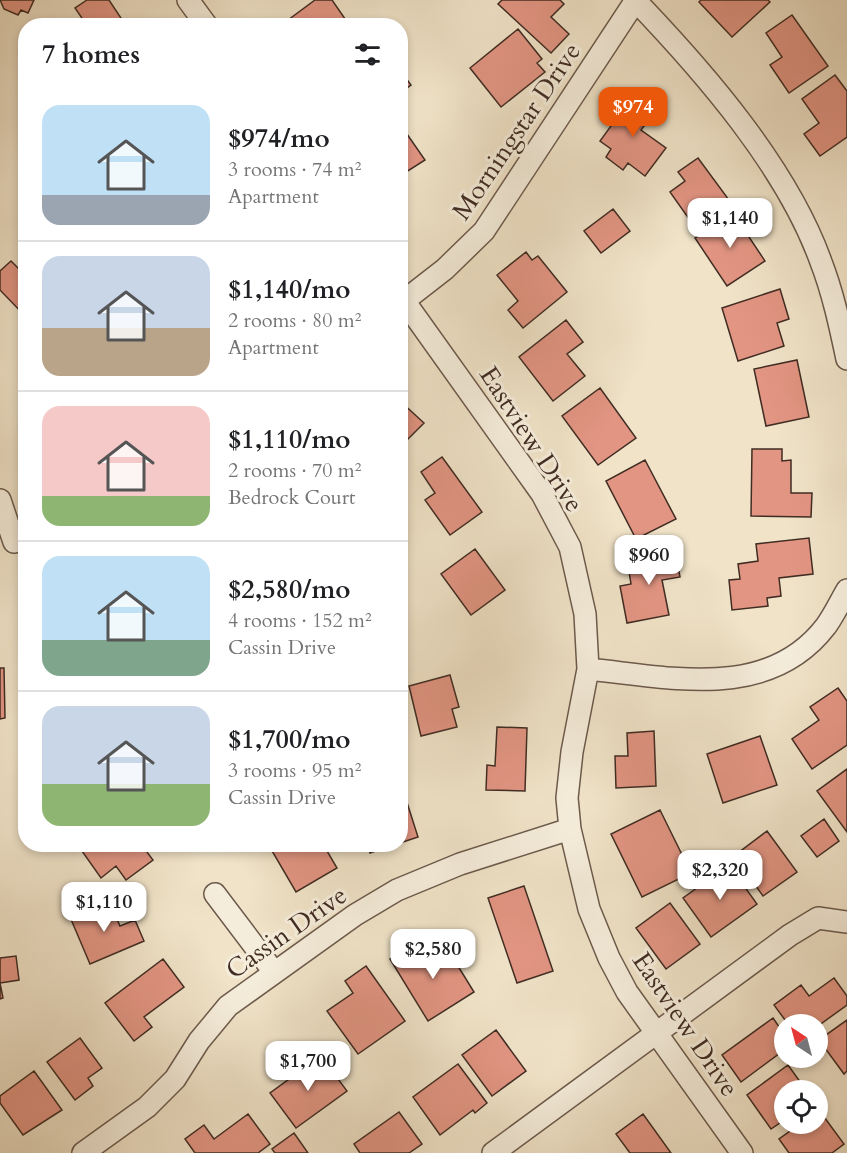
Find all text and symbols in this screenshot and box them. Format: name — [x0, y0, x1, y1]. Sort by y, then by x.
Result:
street label: Morningstar Drive — [444, 36, 589, 227]
text: 7 homes — [42, 37, 140, 72]
icon: filters — [351, 38, 384, 71]
pin: $974 — [597, 87, 669, 138]
text: $974 — [613, 93, 653, 120]
text: $974/mo — [228, 121, 330, 156]
icon: home — [90, 129, 162, 201]
text: 3 rooms · 74 m² — [228, 156, 361, 183]
text: Apartment — [228, 183, 319, 210]
pin: $1,140 — [681, 198, 779, 249]
text: $1,140 — [701, 204, 759, 231]
text: $1,140/mo — [228, 272, 351, 307]
icon: home — [90, 280, 162, 352]
text: 2 rooms · 80 m² — [228, 307, 361, 334]
text: Apartment — [228, 334, 319, 361]
street label: Eastview Drive — [471, 360, 592, 519]
text: $1,110/mo — [228, 422, 351, 457]
icon: home — [90, 430, 162, 502]
text: 2 rooms · 70 m² — [228, 457, 361, 484]
text: Bedrock Court — [228, 484, 355, 511]
pin: $960 — [613, 535, 685, 586]
text: $960 — [629, 541, 669, 568]
text: $2,580/mo — [228, 572, 351, 607]
icon: home — [90, 580, 162, 652]
text: 4 rooms · 152 m² — [228, 607, 372, 634]
text: Cassin Drive — [228, 634, 336, 661]
text: $1,700/mo — [228, 722, 351, 757]
icon: home — [90, 730, 162, 802]
text: 3 rooms · 95 m² — [228, 757, 361, 784]
text: Cassin Drive — [228, 784, 336, 811]
pin: $2,320 — [671, 850, 769, 901]
text: $2,320 — [691, 856, 749, 883]
street label: Cassin Drive — [219, 878, 354, 987]
pin: $1,110 — [55, 882, 153, 933]
text: $1,110 — [75, 888, 133, 915]
pin: $2,580 — [384, 929, 482, 980]
text: $2,580 — [404, 935, 462, 962]
street label: Eastview Drive — [624, 945, 747, 1103]
north arrow — [774, 1014, 828, 1068]
map controls — [774, 1014, 828, 1134]
pin: $1,700 — [259, 1041, 357, 1092]
text: $1,700 — [279, 1047, 337, 1074]
button: locate — [774, 1080, 828, 1134]

